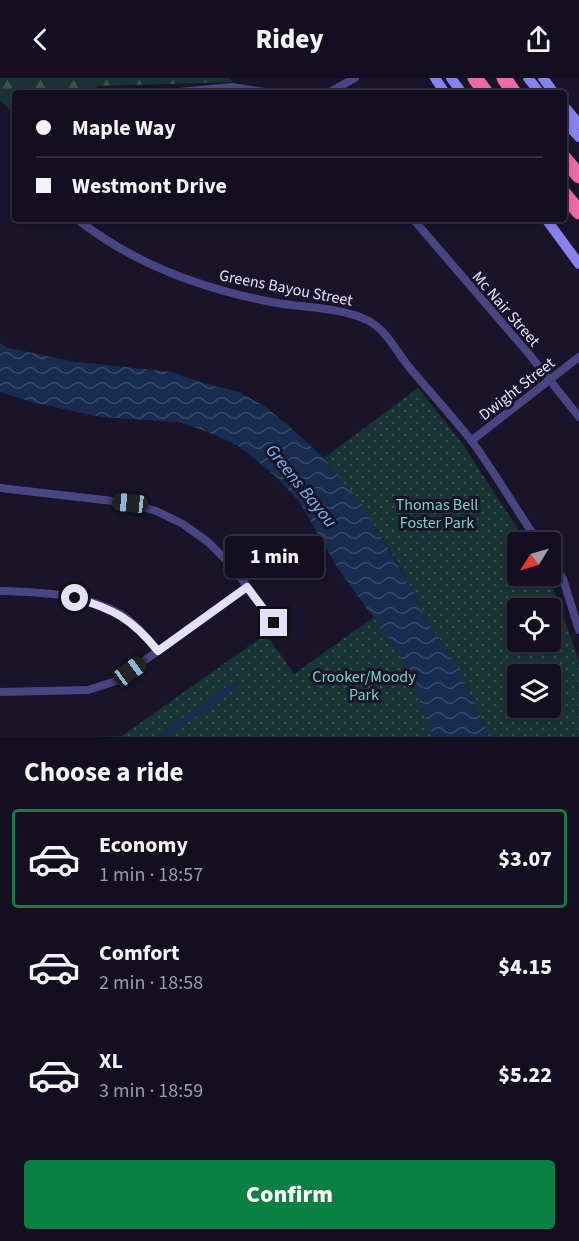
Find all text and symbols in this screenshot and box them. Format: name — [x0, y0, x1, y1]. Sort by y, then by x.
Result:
text: Ridey — [255, 20, 324, 59]
icon: back — [24, 23, 57, 56]
icon: share — [522, 23, 555, 56]
text: Maple Way — [72, 112, 176, 144]
text: Westmont Drive — [72, 170, 227, 202]
street label: Greens Bayou Street — [217, 264, 355, 312]
street label: Mc Nair Street — [467, 267, 545, 352]
street label: Dwight Street — [474, 352, 560, 426]
water label: Greens Bayou — [260, 439, 342, 533]
car — [111, 492, 149, 514]
park label: Thomas Bell Foster Park — [396, 494, 478, 534]
north arrow — [507, 532, 561, 586]
map controls — [507, 532, 561, 718]
callout: 1 min — [224, 536, 324, 578]
text: 1 min — [250, 543, 299, 571]
route start — [61, 584, 88, 611]
button: locate — [507, 598, 561, 652]
route end — [260, 609, 287, 636]
car — [110, 653, 150, 689]
button: layers — [507, 664, 561, 718]
park label: Crooker/Moody Park — [312, 666, 416, 706]
text: Choose a ride — [24, 753, 184, 792]
text: Economy — [99, 829, 188, 861]
icon: car — [27, 832, 81, 886]
text: $3.07 — [498, 843, 552, 875]
text: 1 min · 18:57 — [99, 861, 203, 889]
text: Comfort — [99, 937, 180, 969]
icon: car — [27, 940, 81, 994]
text: $4.15 — [498, 951, 552, 983]
text: 2 min · 18:58 — [99, 969, 203, 997]
text: XL — [99, 1045, 123, 1077]
icon: car — [27, 1048, 81, 1102]
text: $5.22 — [498, 1059, 552, 1091]
text: 3 min · 18:59 — [99, 1077, 203, 1105]
button: Confirm — [24, 1160, 555, 1229]

